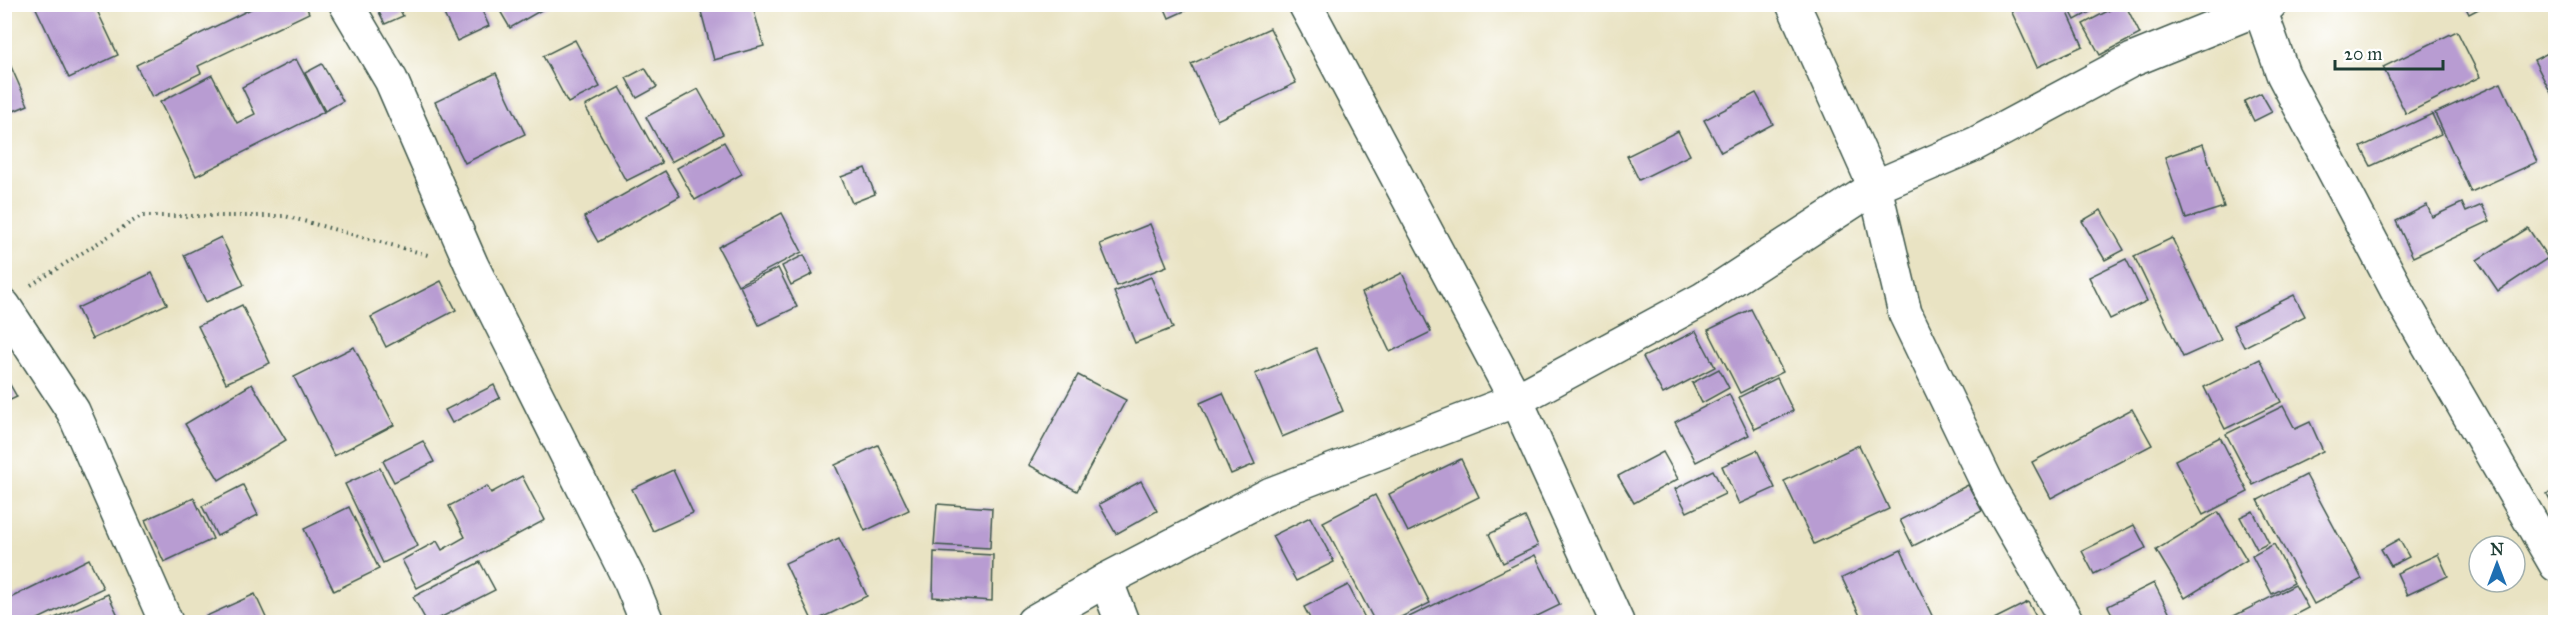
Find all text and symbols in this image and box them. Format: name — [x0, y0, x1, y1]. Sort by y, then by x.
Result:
scale bar — [2335, 33, 2443, 71]
text: 20 m — [2344, 43, 2382, 65]
north arrow — [2467, 534, 2527, 594]
text: N — [2490, 540, 2504, 559]

